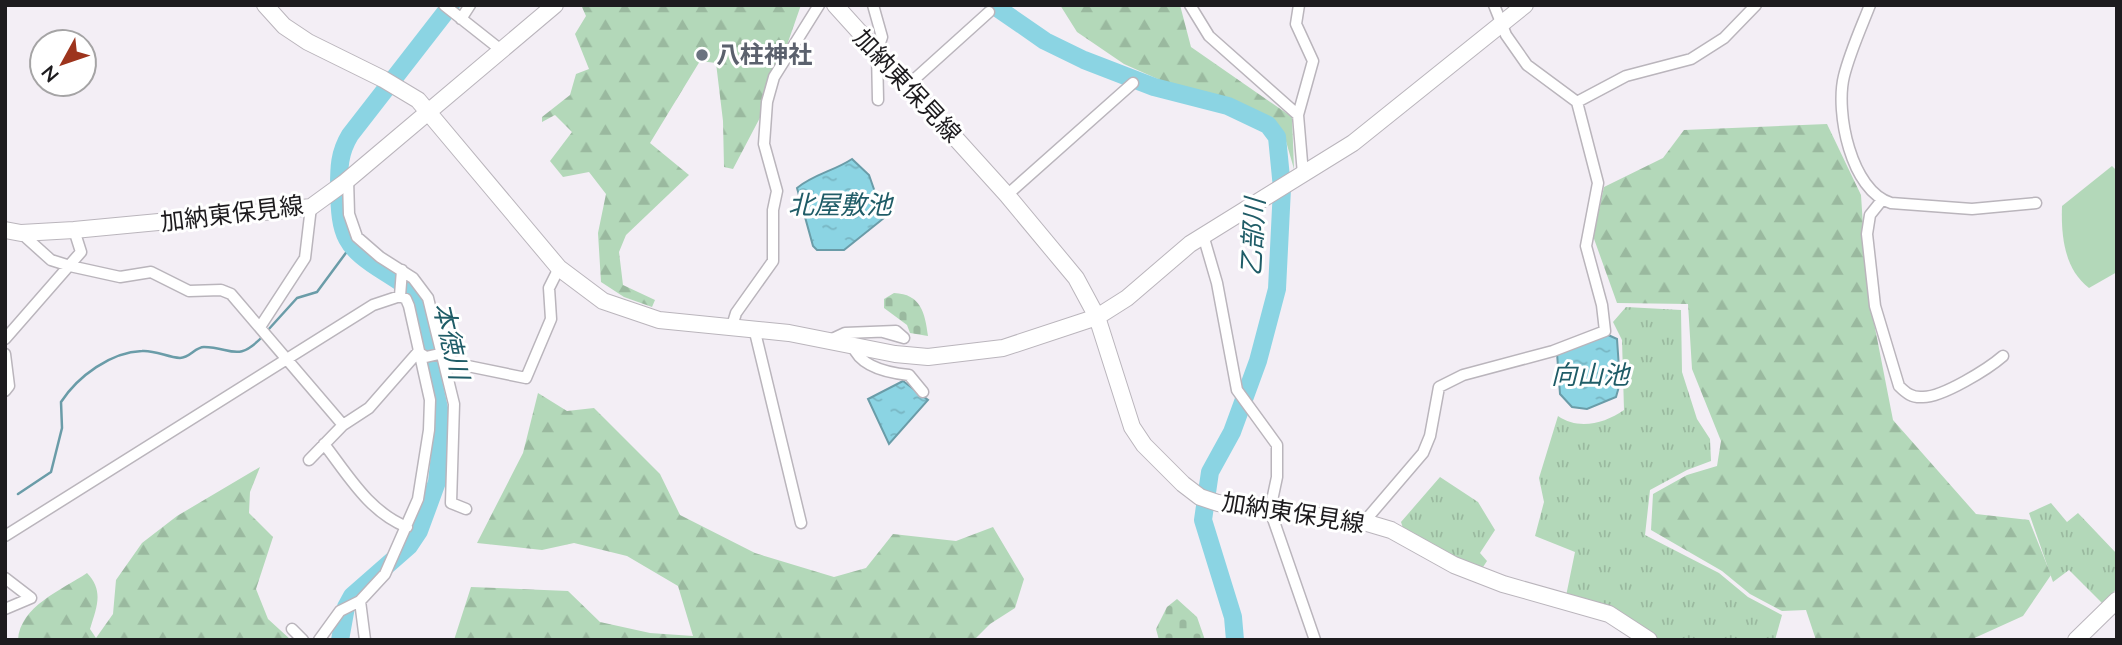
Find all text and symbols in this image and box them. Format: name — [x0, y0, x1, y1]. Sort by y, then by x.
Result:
street label: 加納東保見線 — [848, 22, 968, 148]
north arrow — [28, 28, 98, 98]
place label: 八柱神社 — [716, 39, 812, 68]
marker: 八柱神社 — [694, 47, 710, 63]
text: N — [36, 61, 63, 87]
water label: 北屋敷池 — [788, 188, 895, 220]
street label: 加納東保見線 — [159, 189, 305, 236]
water label: 乙部川 — [1234, 194, 1270, 277]
water label: 本徳川 — [428, 299, 477, 385]
water label: 向山池 — [1551, 358, 1632, 390]
street label: 加納東保見線 — [1220, 486, 1367, 537]

